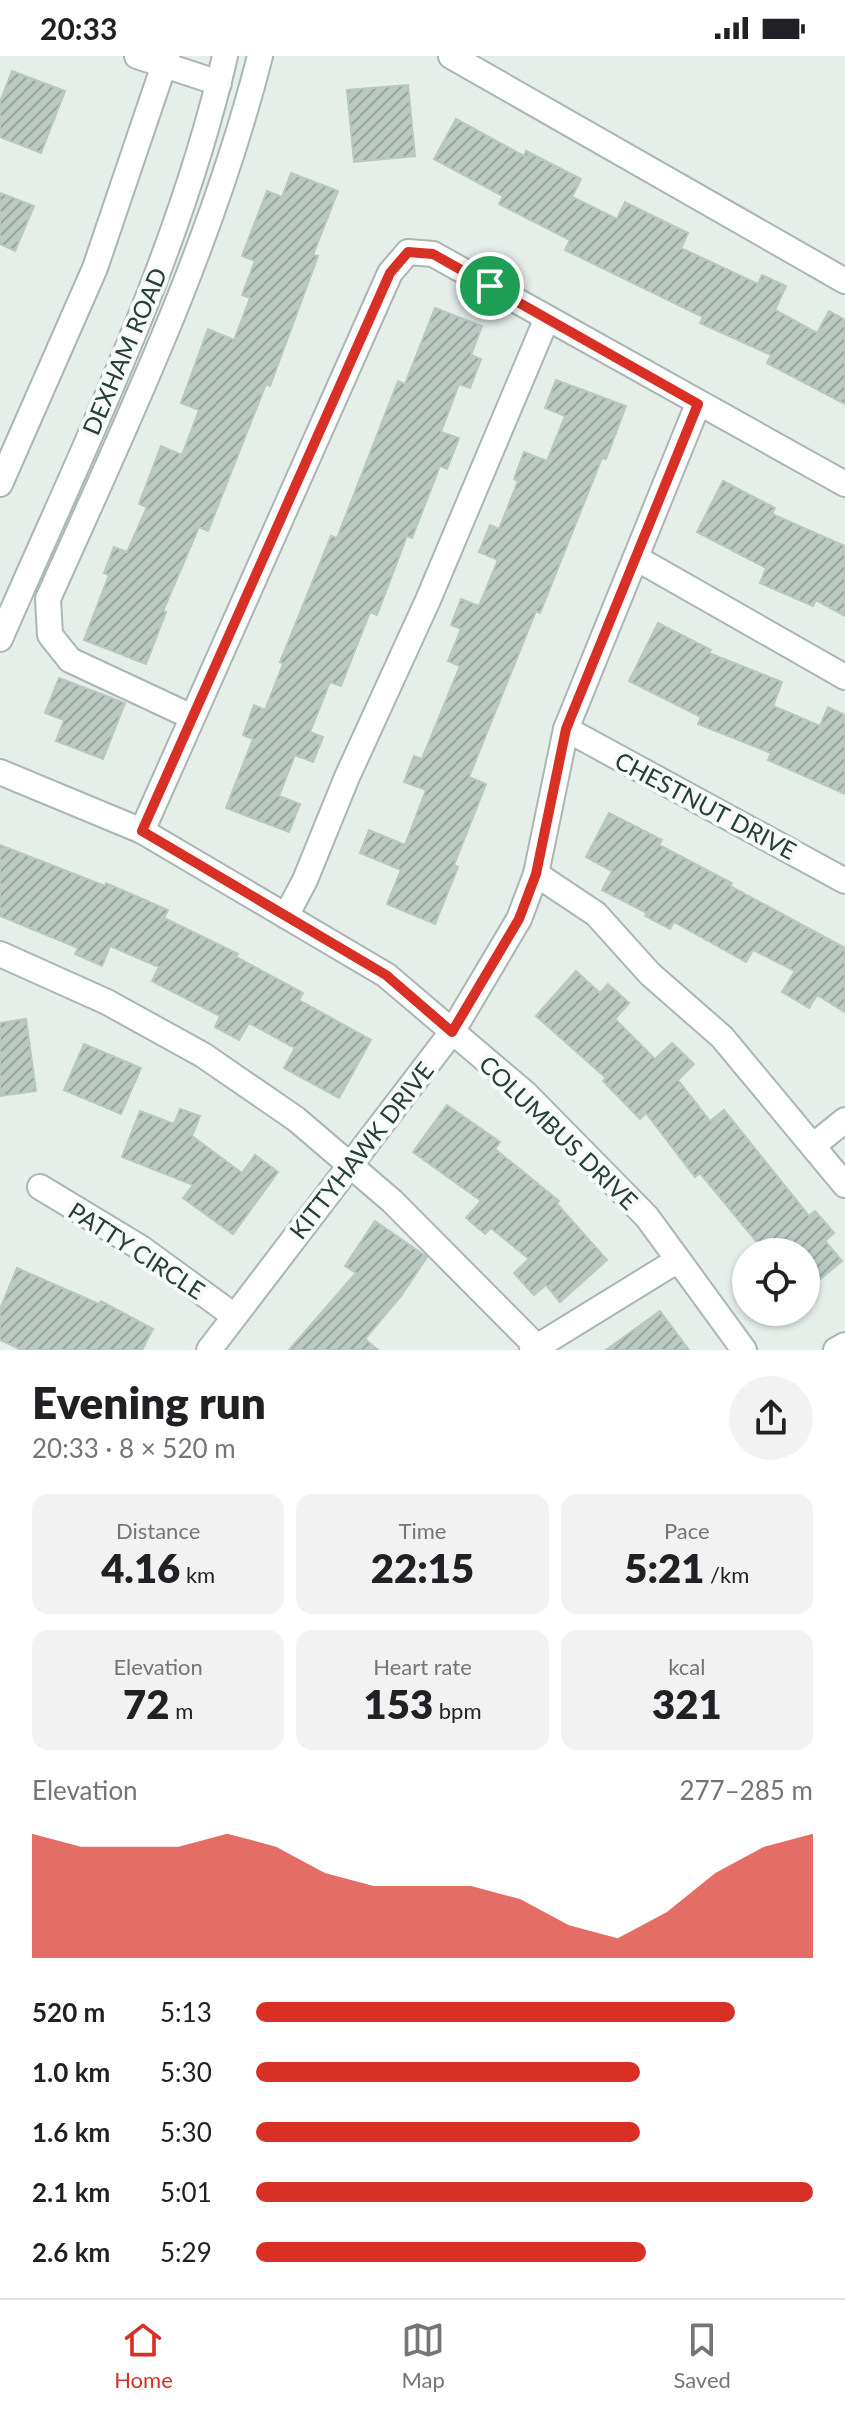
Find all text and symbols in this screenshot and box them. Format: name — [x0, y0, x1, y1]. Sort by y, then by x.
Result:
text: 20:33 — [40, 10, 117, 46]
pin — [456, 252, 524, 320]
street label: DEXHAM ROAD — [76, 263, 172, 439]
icon: arrive — [468, 264, 512, 308]
street label: CHESTNUT DRIVE — [610, 745, 802, 865]
street label: COLUMBUS DRIVE — [474, 1049, 644, 1215]
street label: KITTYHAWK DRIVE — [283, 1056, 439, 1244]
street label: PATTY CIRCLE — [64, 1195, 210, 1305]
map controls — [732, 1238, 820, 1326]
button: locate — [732, 1238, 820, 1326]
text: Evening run — [32, 1376, 266, 1428]
button: share — [729, 1376, 813, 1460]
text: 20:33 · 8 × 520 m — [32, 1432, 236, 1464]
text: Distance — [116, 1517, 200, 1544]
text: Time — [399, 1517, 446, 1544]
text: Pace — [664, 1517, 710, 1544]
text: 4.16 — [101, 1544, 180, 1592]
text: 22:15 — [371, 1544, 474, 1592]
text: 5:21 — [624, 1544, 704, 1592]
text: km — [180, 1561, 215, 1588]
text: /km — [704, 1561, 749, 1588]
text: Elevation — [113, 1653, 203, 1680]
text: Heart rate — [373, 1653, 472, 1680]
text: kcal — [668, 1653, 705, 1680]
text: 72 — [123, 1680, 170, 1728]
text: 153 — [363, 1680, 433, 1728]
text: 321 — [652, 1680, 722, 1728]
text: m — [170, 1697, 193, 1724]
text: bpm — [433, 1697, 481, 1724]
text: Elevation — [32, 1774, 138, 1806]
text: 277–285 m — [679, 1774, 813, 1806]
text: 520 m — [32, 1996, 105, 2028]
text: 5:13 — [160, 1996, 212, 2028]
text: 1.0 km — [32, 2056, 110, 2088]
text: 5:30 — [160, 2056, 212, 2088]
text: 1.6 km — [32, 2116, 110, 2148]
text: 5:30 — [160, 2116, 212, 2148]
text: 2.1 km — [32, 2176, 110, 2208]
text: 5:01 — [160, 2176, 212, 2208]
text: 2.6 km — [32, 2236, 110, 2268]
text: 5:29 — [160, 2236, 212, 2268]
tab: Home — [114, 2318, 173, 2393]
tab: Map — [401, 2318, 445, 2393]
tab: Saved — [673, 2318, 731, 2393]

